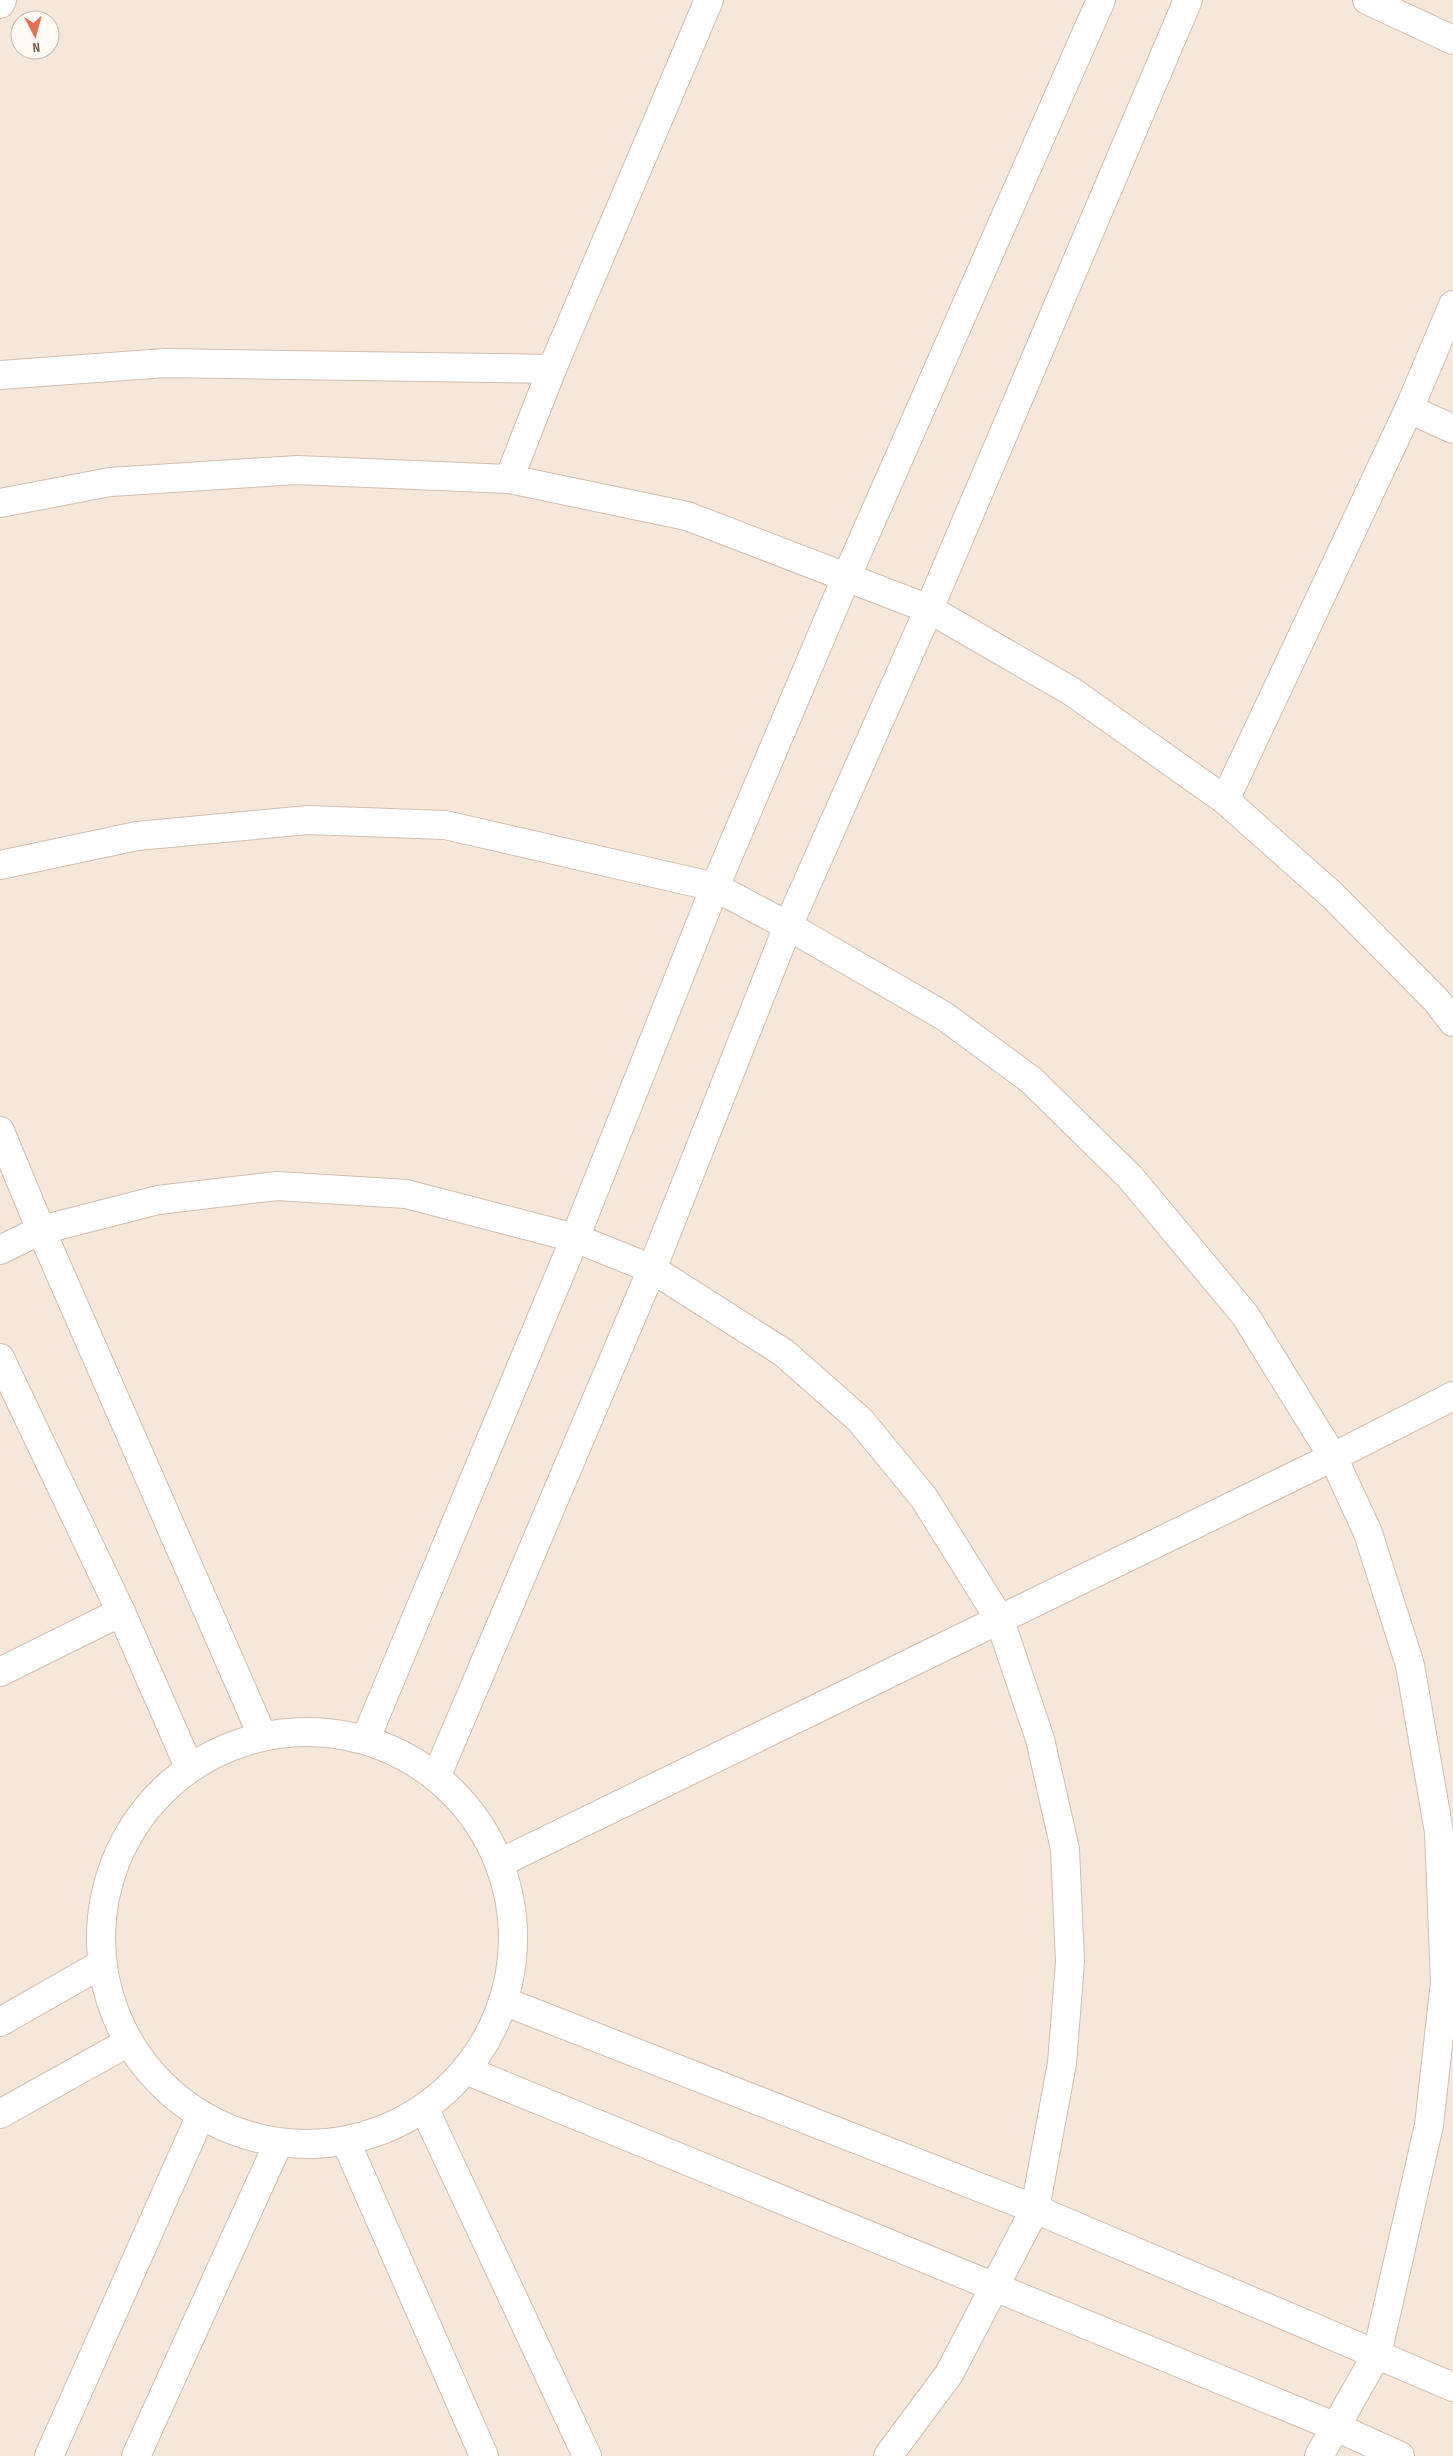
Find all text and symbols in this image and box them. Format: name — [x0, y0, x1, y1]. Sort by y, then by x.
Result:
north arrow — [10, 10, 60, 60]
text: N — [32, 39, 41, 56]

